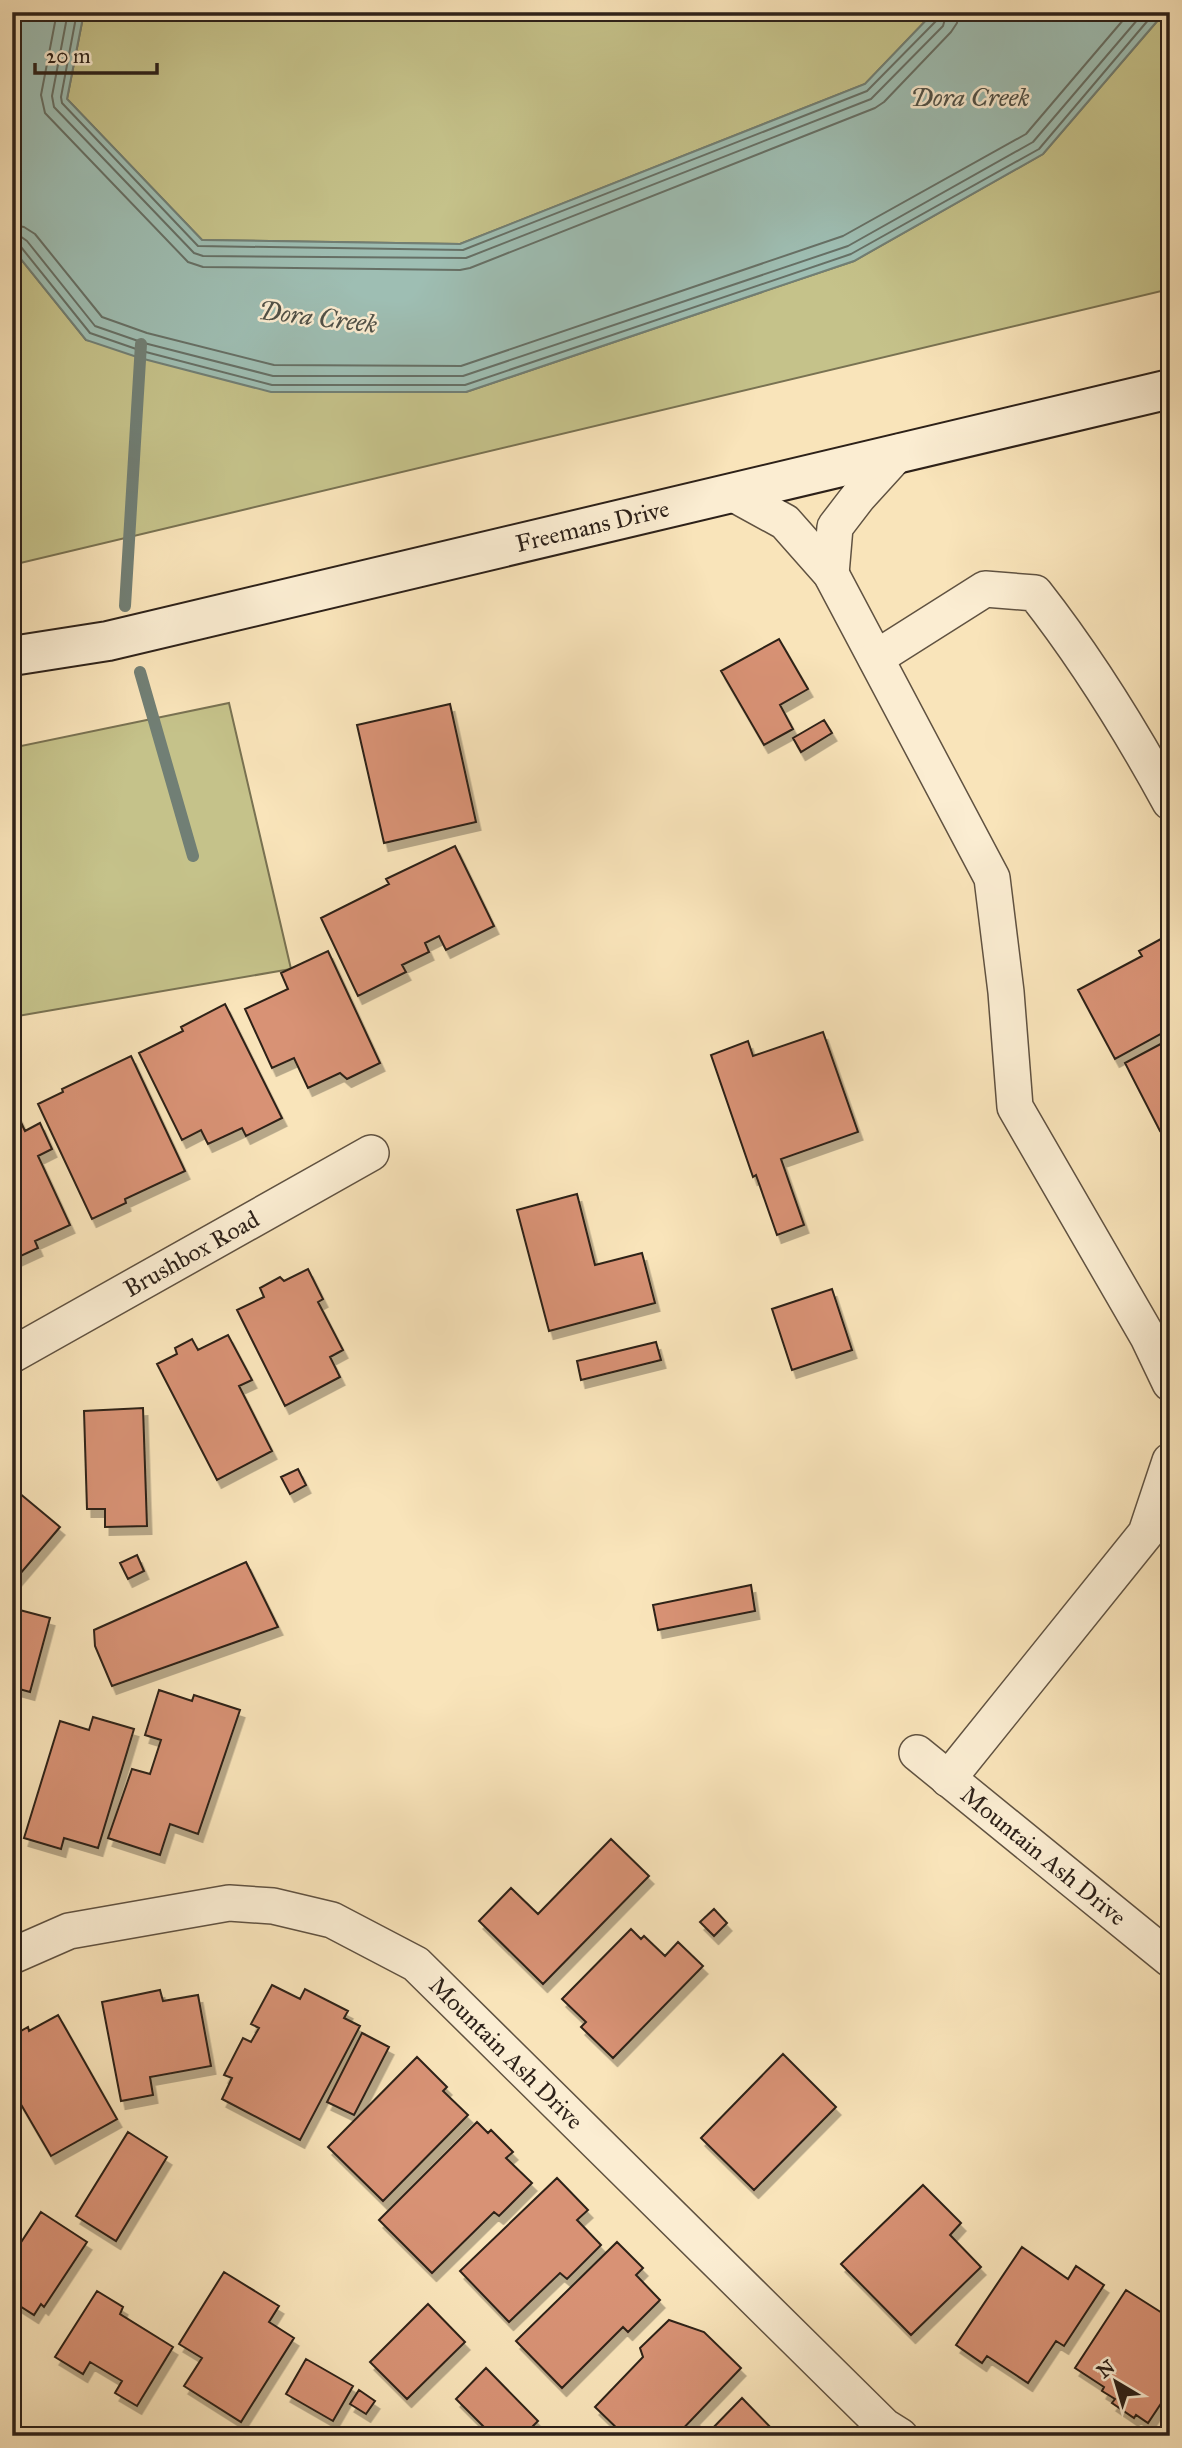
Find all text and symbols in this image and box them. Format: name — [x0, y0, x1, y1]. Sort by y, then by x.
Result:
scale bar — [35, 32, 158, 76]
text: 20 m — [46, 43, 91, 69]
water label: Dora Creek — [910, 81, 1030, 113]
water label: Dora Creek — [257, 294, 380, 340]
street label: Freemans Drive — [513, 493, 672, 559]
street label: Brushbox Road — [119, 1204, 264, 1304]
street label: Mountain Ash Drive — [955, 1780, 1132, 1932]
street label: Mountain Ash Drive — [423, 1970, 590, 2136]
north arrow — [1080, 2346, 1150, 2416]
text: N — [1092, 2355, 1119, 2383]

